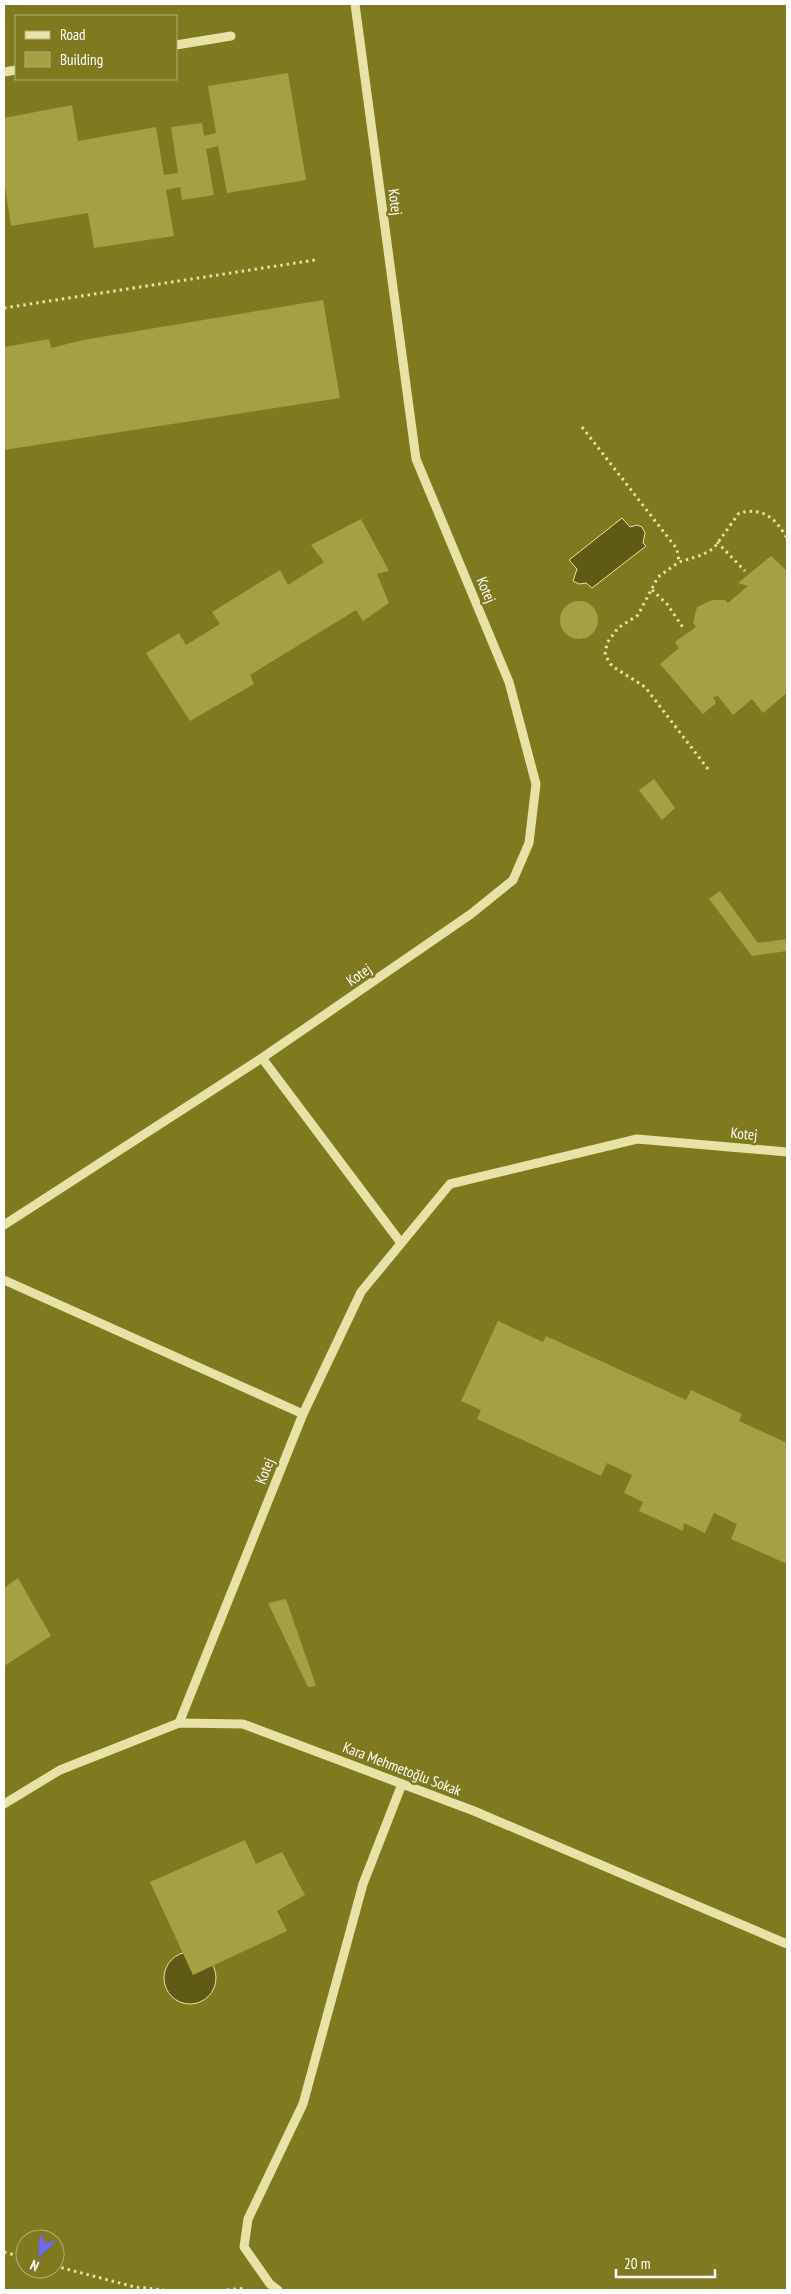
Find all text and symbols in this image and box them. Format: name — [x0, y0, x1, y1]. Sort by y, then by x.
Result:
legend — [15, 15, 178, 80]
text: Road — [60, 25, 86, 44]
text: Building — [60, 50, 103, 69]
street label: Kotej — [384, 187, 407, 216]
street label: Kotej — [472, 574, 500, 606]
street label: Kotej — [342, 959, 375, 990]
street label: Kotej — [730, 1123, 758, 1144]
street label: Kotej — [251, 1455, 278, 1487]
street label: Kara Mehmetoğlu Sokak — [340, 1737, 464, 1800]
north arrow — [15, 2229, 65, 2279]
scale bar — [616, 2246, 715, 2278]
text: 20 m — [624, 2254, 650, 2273]
text: N — [27, 2256, 42, 2276]

